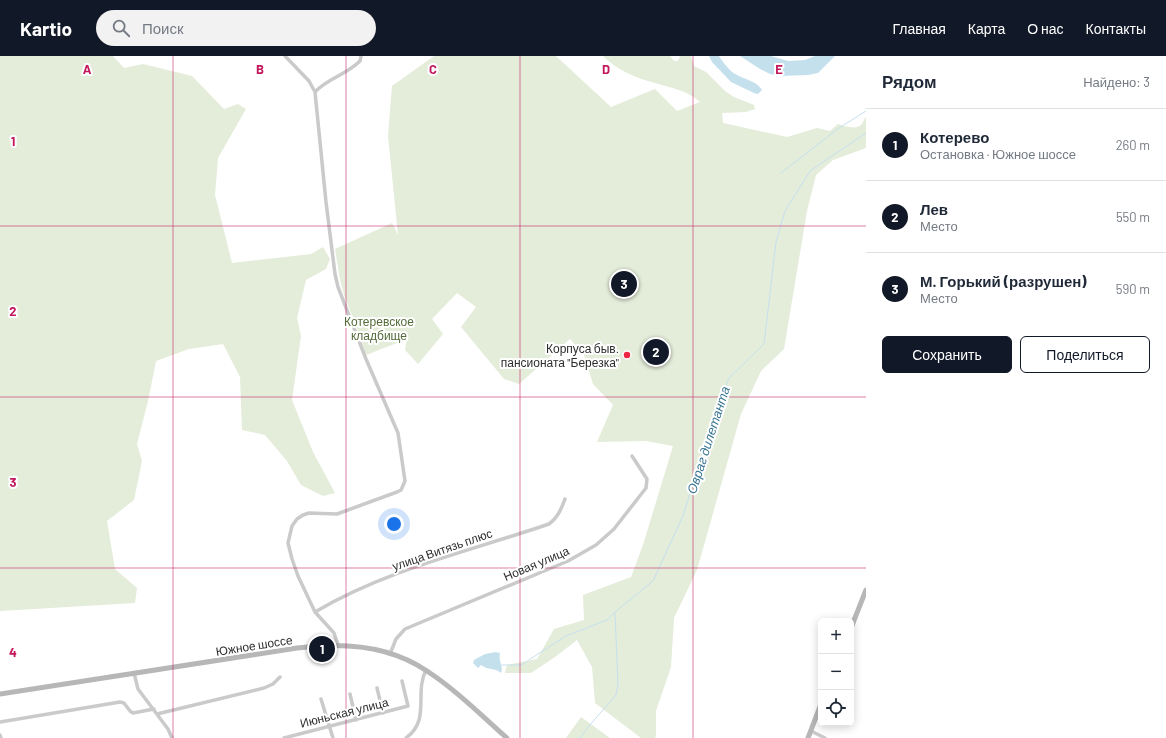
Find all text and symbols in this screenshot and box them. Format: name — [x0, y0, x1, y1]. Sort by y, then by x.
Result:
search box — [96, 10, 376, 46]
text: Kartio — [20, 17, 72, 40]
icon: search — [110, 17, 132, 39]
text: Поиск — [142, 19, 184, 37]
text: Главная — [893, 20, 946, 37]
text: Карта — [968, 20, 1005, 37]
text: О нас — [1027, 20, 1064, 37]
text: Контакты — [1086, 20, 1146, 37]
text: A — [83, 61, 92, 77]
text: B — [256, 61, 264, 77]
text: C — [429, 61, 437, 77]
text: D — [602, 61, 610, 77]
text: E — [775, 61, 783, 77]
text: Рядом — [882, 71, 937, 91]
text: Найдено: 3 — [1083, 74, 1150, 90]
text: Котерево — [920, 128, 989, 146]
text: 1 — [11, 133, 15, 149]
text: 1 — [893, 137, 897, 153]
text: 260 m — [1116, 137, 1150, 153]
text: Остановка · Южное шоссе — [920, 146, 1076, 162]
text: Лев — [920, 200, 948, 218]
text: 2 — [891, 209, 899, 225]
text: 550 m — [1116, 209, 1150, 225]
text: Место — [920, 218, 958, 234]
pin: 3 — [611, 269, 637, 299]
text: М. Горький (разрушен) — [920, 272, 1087, 290]
text: 3 — [891, 281, 899, 297]
text: 590 m — [1116, 281, 1150, 297]
text: Место — [920, 290, 958, 306]
text: 2 — [9, 303, 17, 319]
park label: Котеревское кладбище — [344, 314, 414, 343]
button: Сохранить — [882, 336, 1012, 373]
button: Поделиться — [1020, 336, 1150, 373]
pin: 2 — [643, 337, 669, 367]
place label: Корпуса быв. пансионата "Березка" — [501, 341, 619, 370]
marker: Корпуса быв. пансионата "Березка" — [622, 350, 632, 360]
water label: Овраг дилетанта — [683, 384, 733, 496]
text: 3 — [9, 474, 17, 490]
your location — [384, 514, 404, 534]
street label: улица Витязь плюс — [390, 525, 494, 574]
street label: Новая улица — [501, 543, 572, 584]
map controls — [818, 618, 854, 726]
button: + — [818, 618, 854, 654]
street label: Южное шоссе — [215, 632, 294, 658]
pin: 1 — [309, 634, 335, 664]
text: 4 — [9, 644, 17, 660]
button: − — [818, 654, 854, 690]
button: locate — [818, 690, 854, 726]
street label: Июньская улица — [298, 694, 390, 731]

